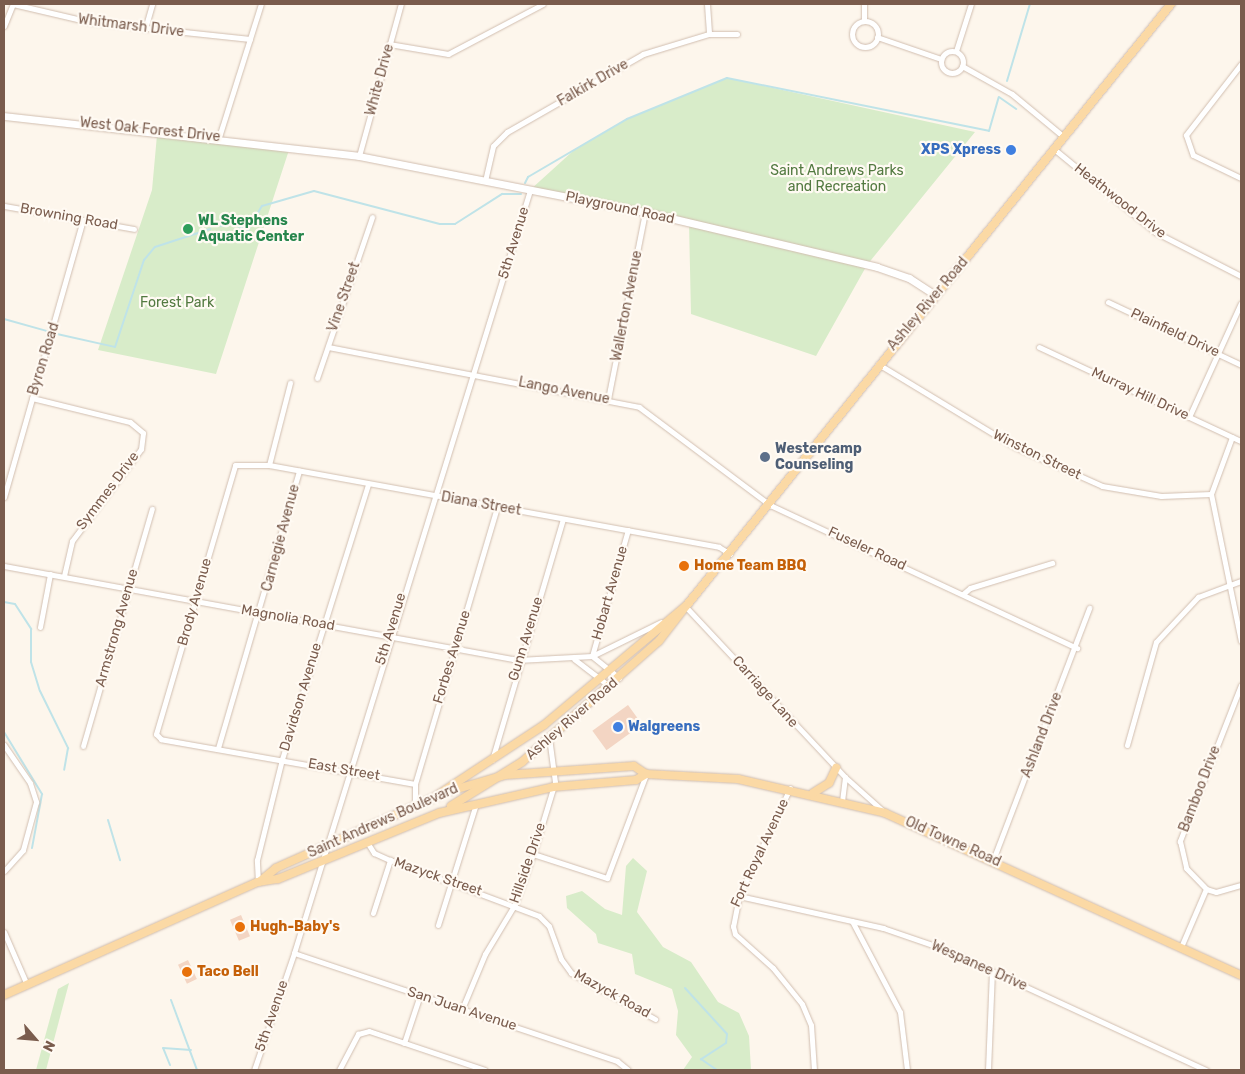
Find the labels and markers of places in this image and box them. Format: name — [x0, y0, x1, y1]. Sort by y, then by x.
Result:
place label: XPS Xpress — [921, 142, 1001, 158]
marker: XPS Xpress — [1005, 144, 1017, 156]
place label: WL Stephens Aquatic Center — [198, 213, 304, 246]
marker: WL Stephens Aquatic Center — [182, 223, 194, 235]
place label: Westercamp Counseling — [775, 441, 862, 474]
marker: Westercamp Counseling — [759, 451, 771, 463]
place label: Home Team BBQ — [694, 558, 807, 574]
marker: Home Team BBQ — [678, 560, 690, 572]
place label: Walgreens — [628, 719, 700, 735]
marker: Walgreens — [612, 721, 624, 733]
place label: Hugh-Baby's — [250, 919, 340, 935]
marker: Hugh-Baby's — [234, 921, 246, 933]
place label: Taco Bell — [197, 964, 259, 980]
marker: Taco Bell — [181, 966, 193, 978]

